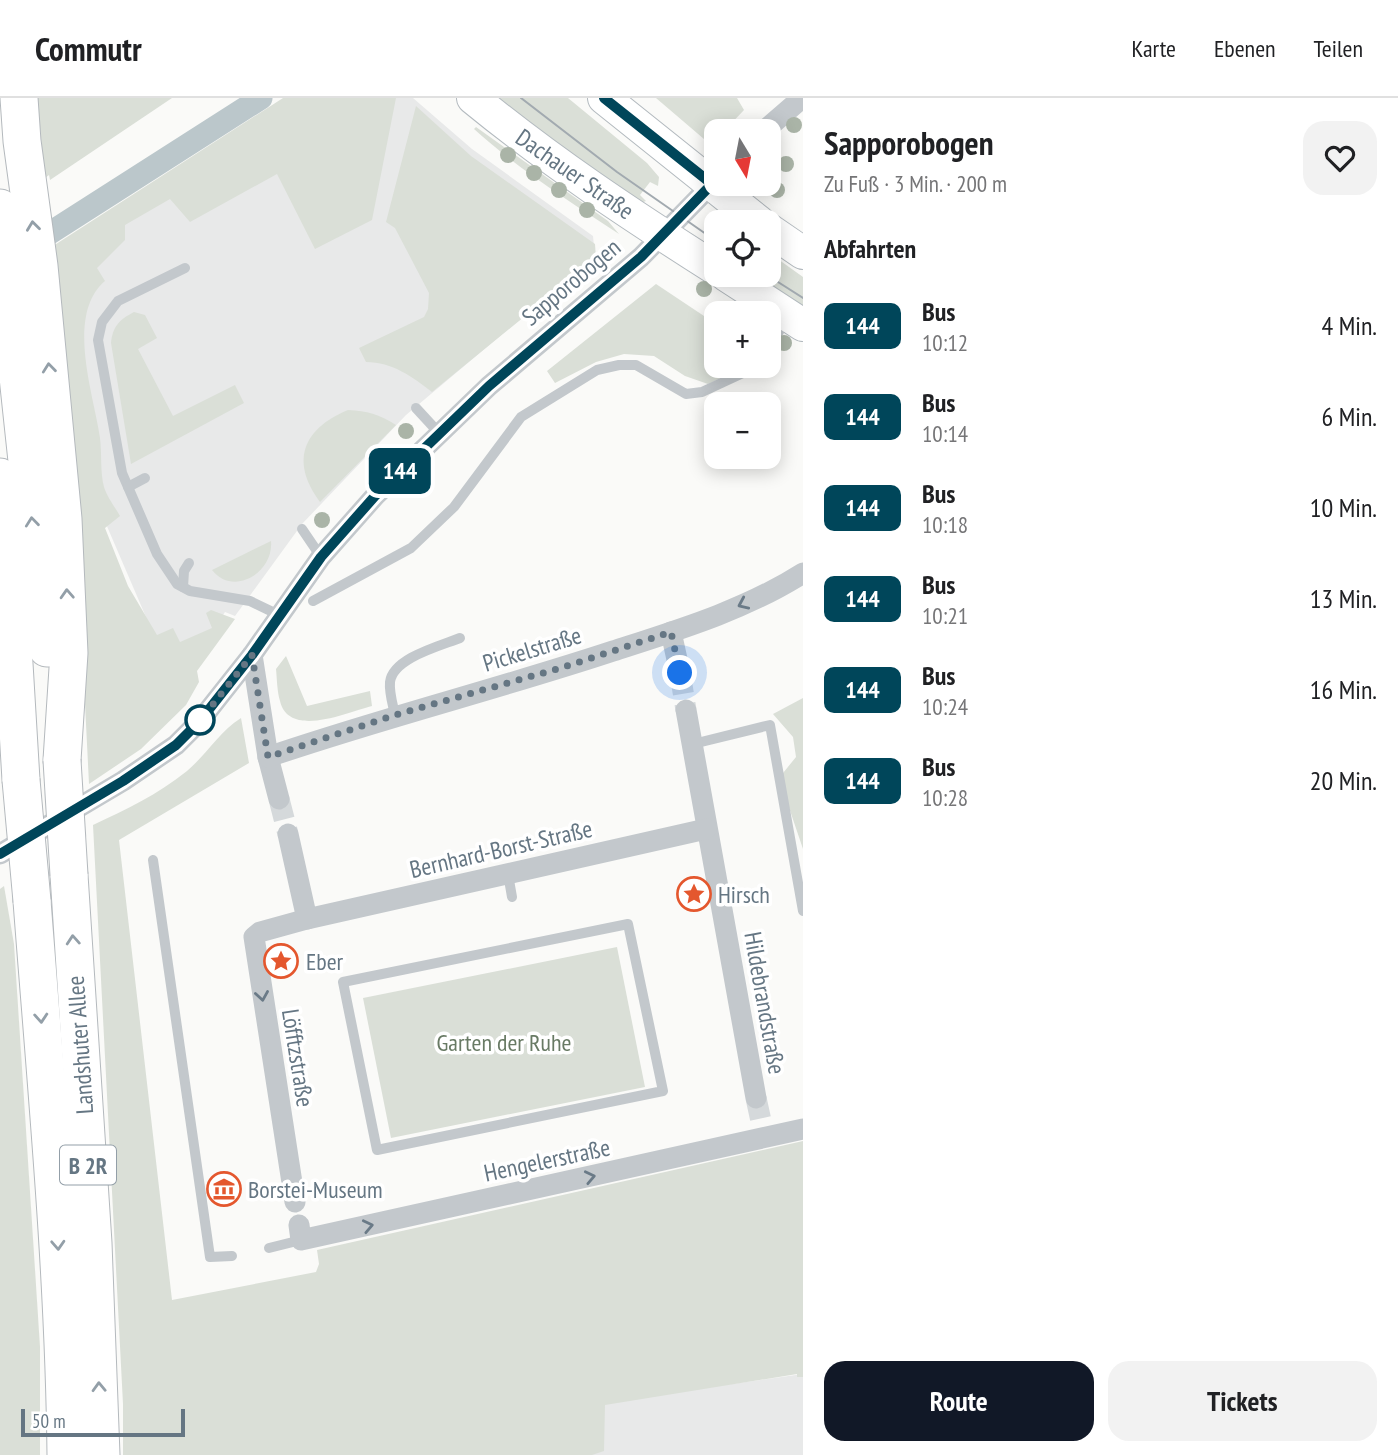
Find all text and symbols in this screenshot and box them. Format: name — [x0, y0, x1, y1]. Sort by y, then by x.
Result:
text: Commutr — [35, 27, 142, 70]
text: Karte — [1132, 33, 1176, 64]
text: Ebenen — [1214, 33, 1276, 64]
text: Teilen — [1314, 33, 1363, 64]
north arrow — [704, 119, 780, 196]
map controls — [704, 119, 781, 469]
text: Sapporobogen — [824, 121, 994, 164]
button: heart — [1303, 121, 1377, 195]
street label: Dachauer Straße — [510, 122, 640, 226]
text: Zu Fuß · 3 Min. · 200 m — [824, 169, 1007, 198]
button: locate — [704, 210, 781, 287]
one-way arrow — [26, 220, 41, 232]
street label: Sapporobogen — [515, 232, 627, 332]
text: Abfahrten — [824, 232, 916, 265]
text: Bus — [922, 295, 955, 328]
button: + — [704, 301, 781, 378]
text: 4 Min. — [1322, 309, 1377, 342]
text: 144 — [845, 310, 880, 341]
text: 10:12 — [922, 328, 968, 357]
one-way arrow — [41, 362, 56, 373]
text: Bus — [922, 386, 955, 419]
button: − — [704, 392, 781, 469]
text: 6 Min. — [1322, 400, 1377, 433]
text: 144 — [845, 401, 880, 432]
text: 10:14 — [922, 419, 968, 448]
line badge: 144 — [360, 448, 440, 494]
text: 144 — [383, 455, 417, 486]
text: Bus — [922, 477, 955, 510]
text: 10 Min. — [1310, 491, 1377, 524]
text: 144 — [845, 492, 880, 523]
text: 10:18 — [922, 510, 968, 539]
one-way arrow — [25, 517, 40, 528]
text: Bus — [922, 568, 955, 601]
text: 13 Min. — [1310, 582, 1377, 615]
text: 144 — [845, 583, 880, 614]
one-way arrow — [59, 589, 74, 600]
one-way arrow — [737, 596, 750, 610]
text: 10:21 — [922, 601, 968, 630]
street label: Pickelstraße — [479, 619, 585, 679]
your location — [662, 655, 697, 690]
text: Bus — [922, 659, 955, 692]
text: 16 Min. — [1310, 673, 1377, 706]
text: 144 — [845, 674, 880, 705]
text: 10:24 — [922, 692, 968, 721]
unlabelled marker — [185, 705, 215, 735]
text: Bus — [922, 750, 955, 783]
text: 20 Min. — [1310, 764, 1377, 797]
text: 144 — [845, 765, 880, 796]
text: 10:28 — [922, 783, 968, 812]
street label: Bernhard-Borst-Straße — [407, 813, 595, 885]
place icon: Hirsch — [675, 875, 713, 913]
place label: Hirsch — [718, 879, 770, 910]
street label: Hildebrandstraße — [737, 929, 793, 1077]
one-way arrow — [66, 934, 81, 945]
place icon: Eber — [262, 942, 300, 980]
place label: Eber — [306, 946, 344, 977]
street label: Landshuter Allee — [60, 975, 100, 1115]
one-way arrow — [254, 990, 269, 1002]
street label: Löfftzstraße — [275, 1007, 321, 1109]
one-way arrow — [33, 1013, 48, 1024]
park label: Garten der Ruhe — [437, 1027, 571, 1058]
street label: Hengelerstraße — [481, 1132, 613, 1188]
road number: B 2R — [60, 1146, 116, 1184]
museum icon: Borstei-Museum — [205, 1170, 243, 1208]
one-way arrow — [584, 1171, 596, 1186]
place label: Borstei-Museum — [248, 1174, 383, 1205]
one-way arrow — [362, 1219, 374, 1234]
one-way arrow — [50, 1239, 65, 1250]
button: Route — [824, 1361, 1094, 1441]
button: Tickets — [1108, 1361, 1377, 1441]
one-way arrow — [92, 1381, 107, 1392]
scale bar — [21, 1406, 186, 1438]
text: 50 m — [32, 1409, 66, 1433]

